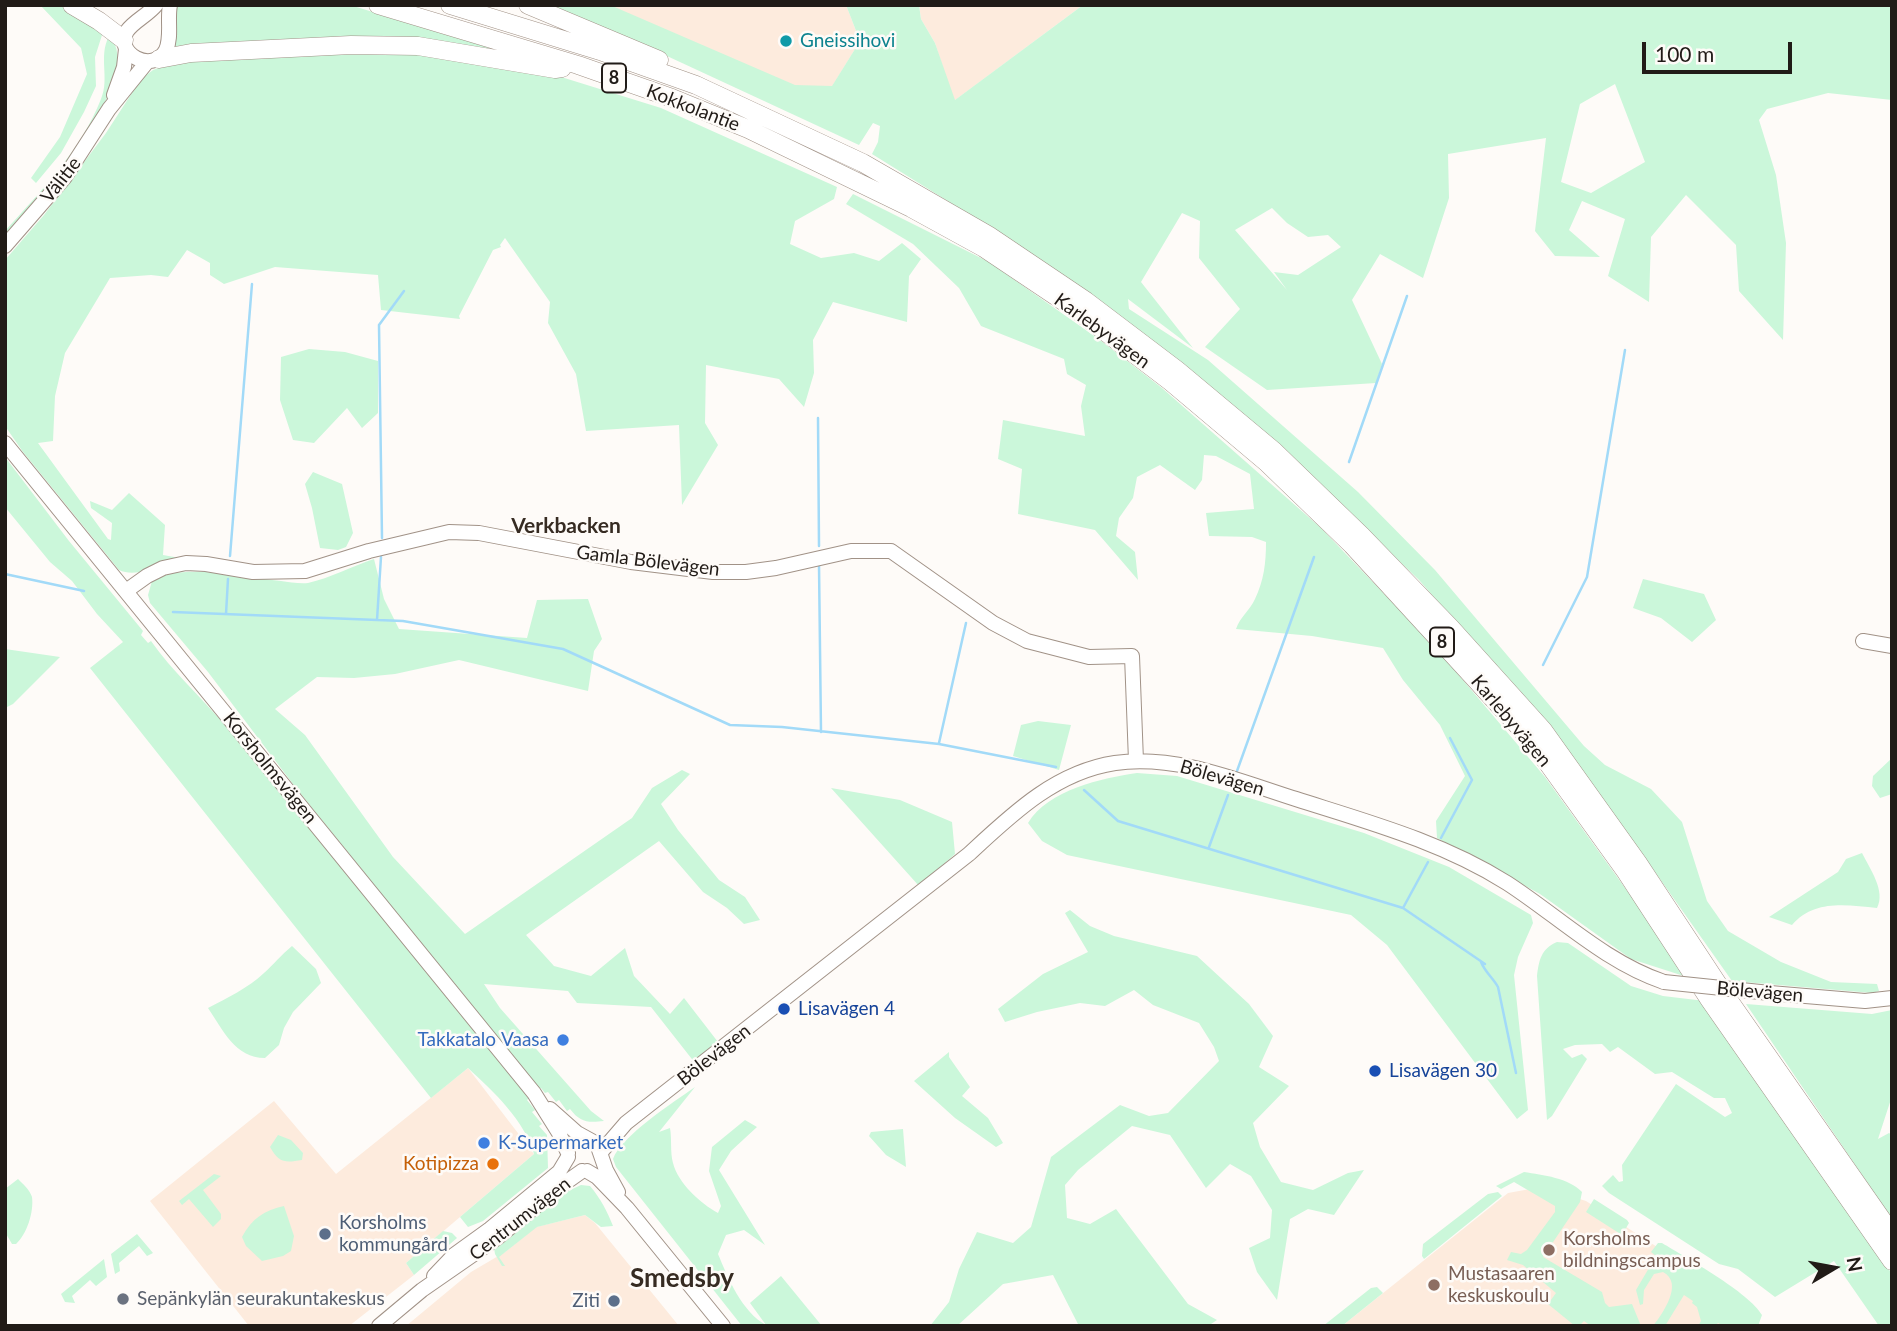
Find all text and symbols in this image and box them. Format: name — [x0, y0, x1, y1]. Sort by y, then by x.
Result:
scale bar — [1645, 28, 1796, 72]
place label: Gneissihovi — [800, 30, 895, 52]
marker: Gneissihovi — [778, 33, 794, 49]
text: 100 m — [1655, 41, 1714, 66]
road number: 8 — [602, 64, 626, 92]
street label: Kokkolantie — [643, 80, 743, 136]
street label: Välitie — [36, 153, 86, 207]
street label: Karlebyvägen — [1050, 289, 1154, 373]
district label: Verkbacken — [511, 513, 621, 539]
street label: Gamla Bölevägen — [575, 541, 721, 581]
road number: 8 — [1430, 628, 1454, 656]
street label: Karlebyvägen — [1466, 670, 1556, 772]
street label: Korsholmsvägen — [218, 708, 322, 828]
street label: Bölevägen — [1177, 755, 1267, 801]
street label: Bölevägen — [1716, 977, 1804, 1007]
place label: Lisavägen 4 — [798, 998, 895, 1020]
marker: Lisavägen 4 — [776, 1001, 792, 1017]
street label: Bölevägen — [673, 1019, 755, 1091]
place label: Takkatalo Vaasa — [417, 1029, 549, 1051]
marker: Takkatalo Vaasa — [555, 1032, 571, 1048]
place label: Lisavägen 30 — [1389, 1060, 1497, 1082]
marker: Lisavägen 30 — [1367, 1063, 1383, 1079]
place label: K-Supermarket — [498, 1132, 623, 1154]
marker: K-Supermarket — [476, 1135, 492, 1151]
place label: Kotipizza — [403, 1153, 479, 1175]
marker: Kotipizza — [485, 1156, 501, 1172]
street label: Centrumvägen — [465, 1172, 575, 1266]
place label: Korsholms kommungård — [339, 1212, 448, 1256]
marker: Korsholms kommungård — [317, 1226, 333, 1242]
place label: Korsholms bildningscampus — [1563, 1228, 1701, 1272]
north arrow — [1799, 1233, 1869, 1303]
marker: Korsholms bildningscampus — [1541, 1242, 1557, 1258]
text: N — [1843, 1255, 1868, 1273]
district label: Smedsby — [630, 1263, 734, 1295]
place label: Mustasaaren keskuskoulu — [1448, 1263, 1555, 1307]
marker: Mustasaaren keskuskoulu — [1426, 1277, 1442, 1293]
place label: Sepänkylän seurakuntakeskus — [137, 1288, 385, 1310]
place label: Ziti — [572, 1290, 600, 1312]
marker: Sepänkylän seurakuntakeskus — [115, 1291, 131, 1307]
marker: Ziti — [606, 1293, 622, 1309]

